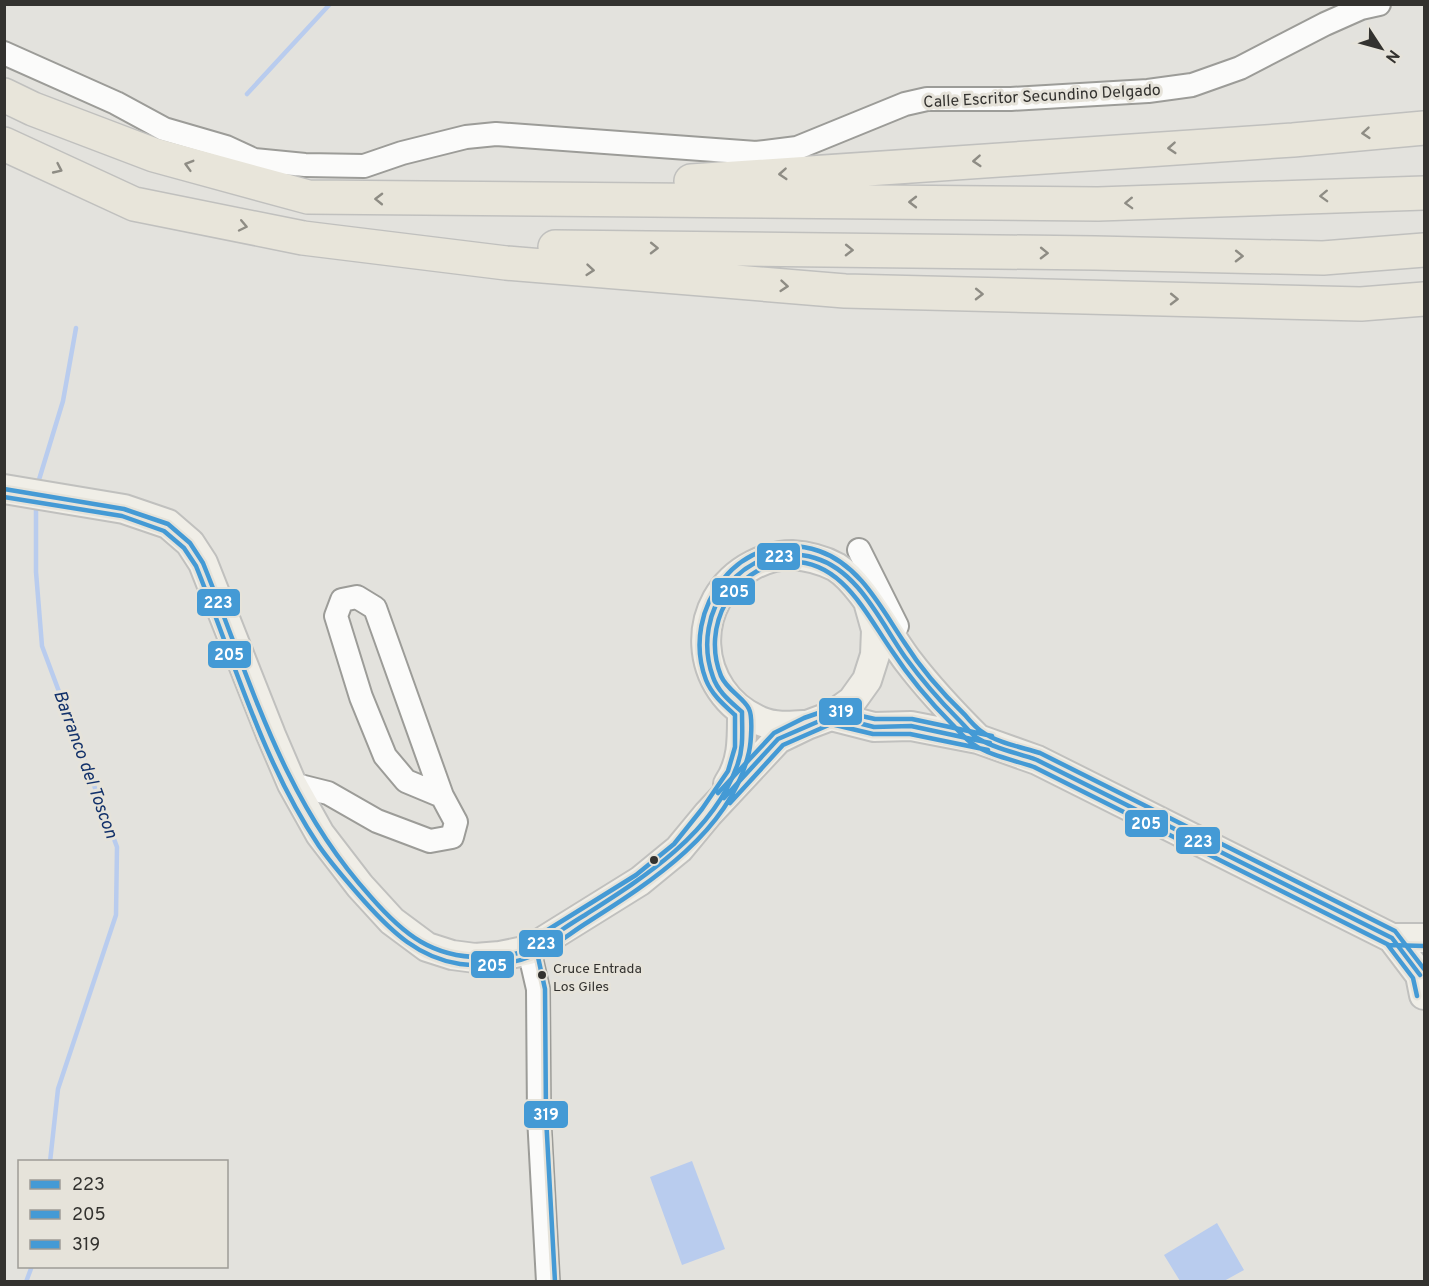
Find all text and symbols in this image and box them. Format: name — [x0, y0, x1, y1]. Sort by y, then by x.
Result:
north arrow — [1351, 18, 1411, 78]
text: N — [1380, 45, 1403, 66]
street label: Calle Escritor Secundino Delgado — [923, 81, 1161, 113]
one-way arrow — [1362, 126, 1371, 139]
one-way arrow — [1167, 141, 1176, 154]
one-way arrow — [973, 154, 982, 167]
one-way arrow — [184, 160, 195, 172]
one-way arrow — [51, 161, 62, 173]
one-way arrow — [778, 168, 787, 181]
one-way arrow — [1320, 190, 1329, 203]
one-way arrow — [375, 192, 384, 205]
one-way arrow — [909, 196, 918, 208]
one-way arrow — [1125, 197, 1134, 209]
one-way arrow — [238, 219, 248, 232]
one-way arrow — [649, 242, 658, 255]
one-way arrow — [844, 244, 853, 257]
one-way arrow — [1039, 246, 1048, 259]
one-way arrow — [1234, 250, 1243, 262]
one-way arrow — [585, 263, 594, 276]
one-way arrow — [779, 279, 788, 292]
one-way arrow — [974, 288, 983, 301]
one-way arrow — [1169, 293, 1178, 305]
line badge: 223 — [756, 542, 801, 571]
text: 223 — [764, 548, 794, 568]
line badge: 205 — [711, 577, 756, 606]
text: 205 — [719, 583, 749, 603]
line badge: 223 — [196, 588, 241, 617]
text: 223 — [203, 594, 233, 614]
line badge: 205 — [207, 640, 252, 669]
text: 205 — [214, 646, 244, 666]
water label: Barranco del Toscon — [47, 687, 122, 842]
line badge: 319 — [818, 697, 863, 726]
text: 319 — [828, 703, 854, 723]
line badge: 205 — [1124, 809, 1169, 838]
text: 205 — [1131, 815, 1161, 835]
line badge: 223 — [1175, 826, 1221, 855]
text: 223 — [1183, 833, 1213, 853]
unlabelled marker — [648, 854, 660, 866]
line badge: 223 — [518, 929, 564, 958]
text: 223 — [526, 935, 556, 955]
line badge: 205 — [470, 950, 515, 979]
text: 205 — [477, 957, 507, 977]
place label: Cruce Entrada Los Giles — [553, 961, 642, 996]
marker: Cruce Entrada Los Giles — [536, 969, 548, 981]
line badge: 319 — [523, 1100, 569, 1129]
text: 319 — [533, 1106, 559, 1126]
legend — [18, 1160, 228, 1268]
text: 223 — [72, 1174, 105, 1197]
text: 205 — [72, 1204, 106, 1227]
text: 319 — [72, 1234, 100, 1257]

